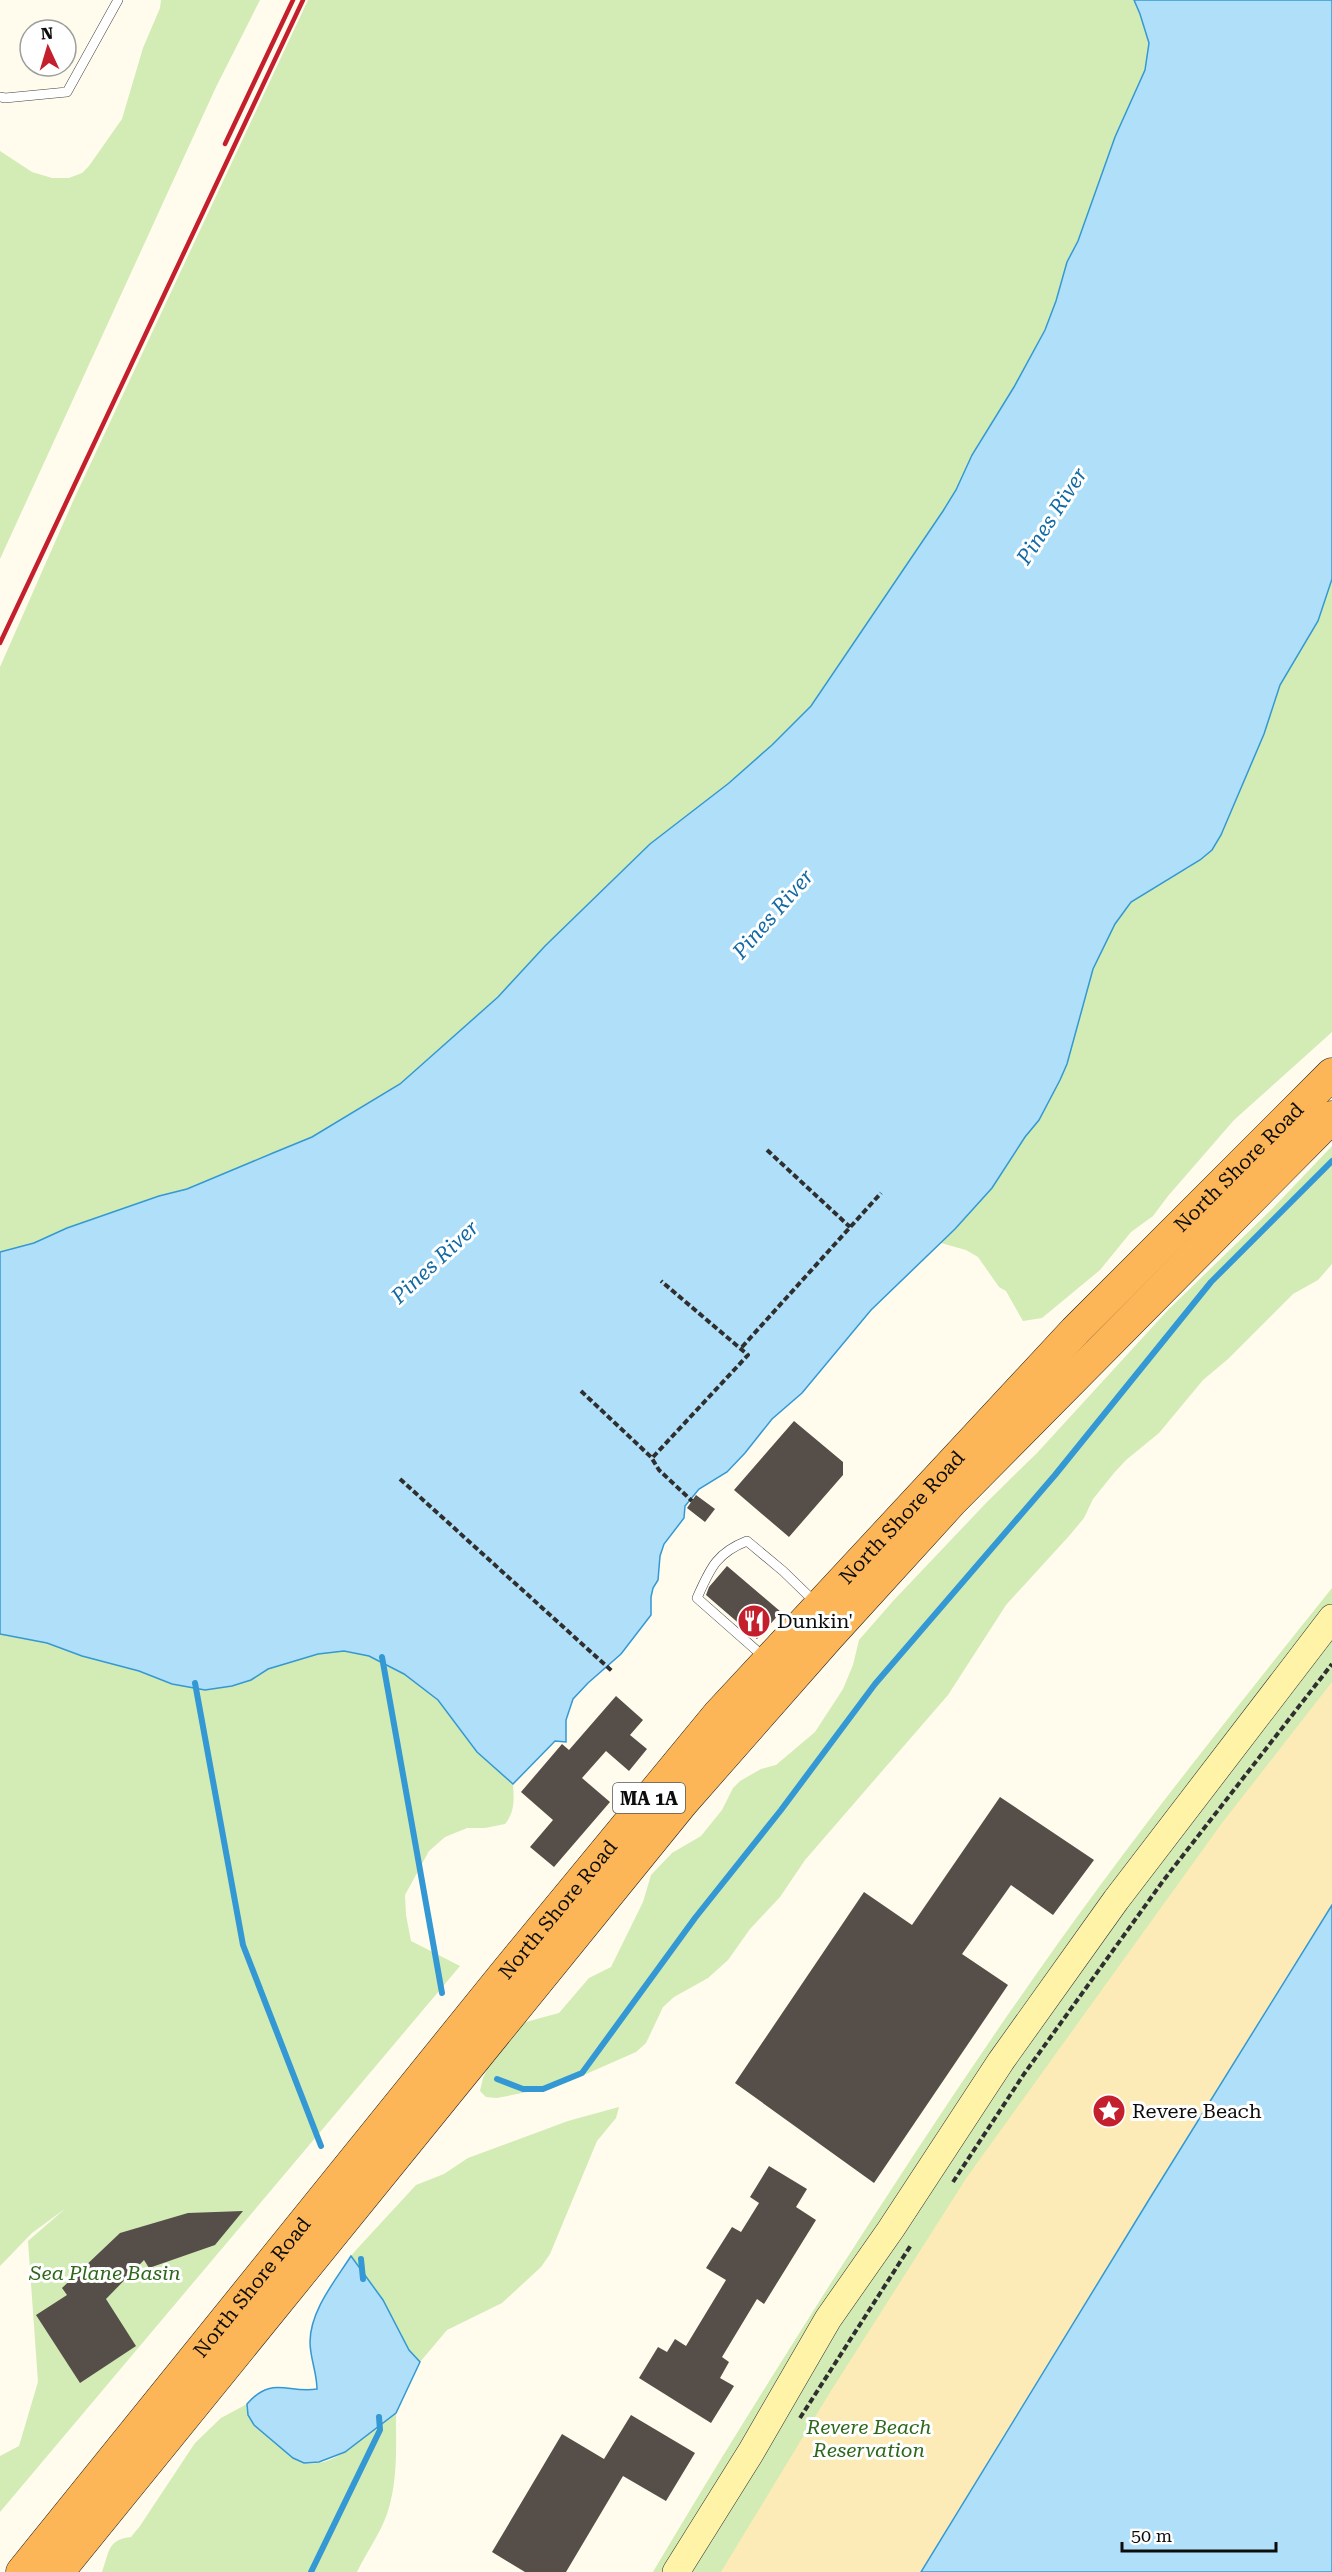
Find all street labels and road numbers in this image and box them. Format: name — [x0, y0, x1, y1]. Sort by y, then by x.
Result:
street label: North Shore Road — [1169, 1097, 1309, 1237]
street label: North Shore Road — [834, 1446, 970, 1589]
road number: MA 1A — [613, 1783, 685, 1813]
street label: North Shore Road — [493, 1835, 622, 1984]
street label: North Shore Road — [188, 2212, 316, 2362]

